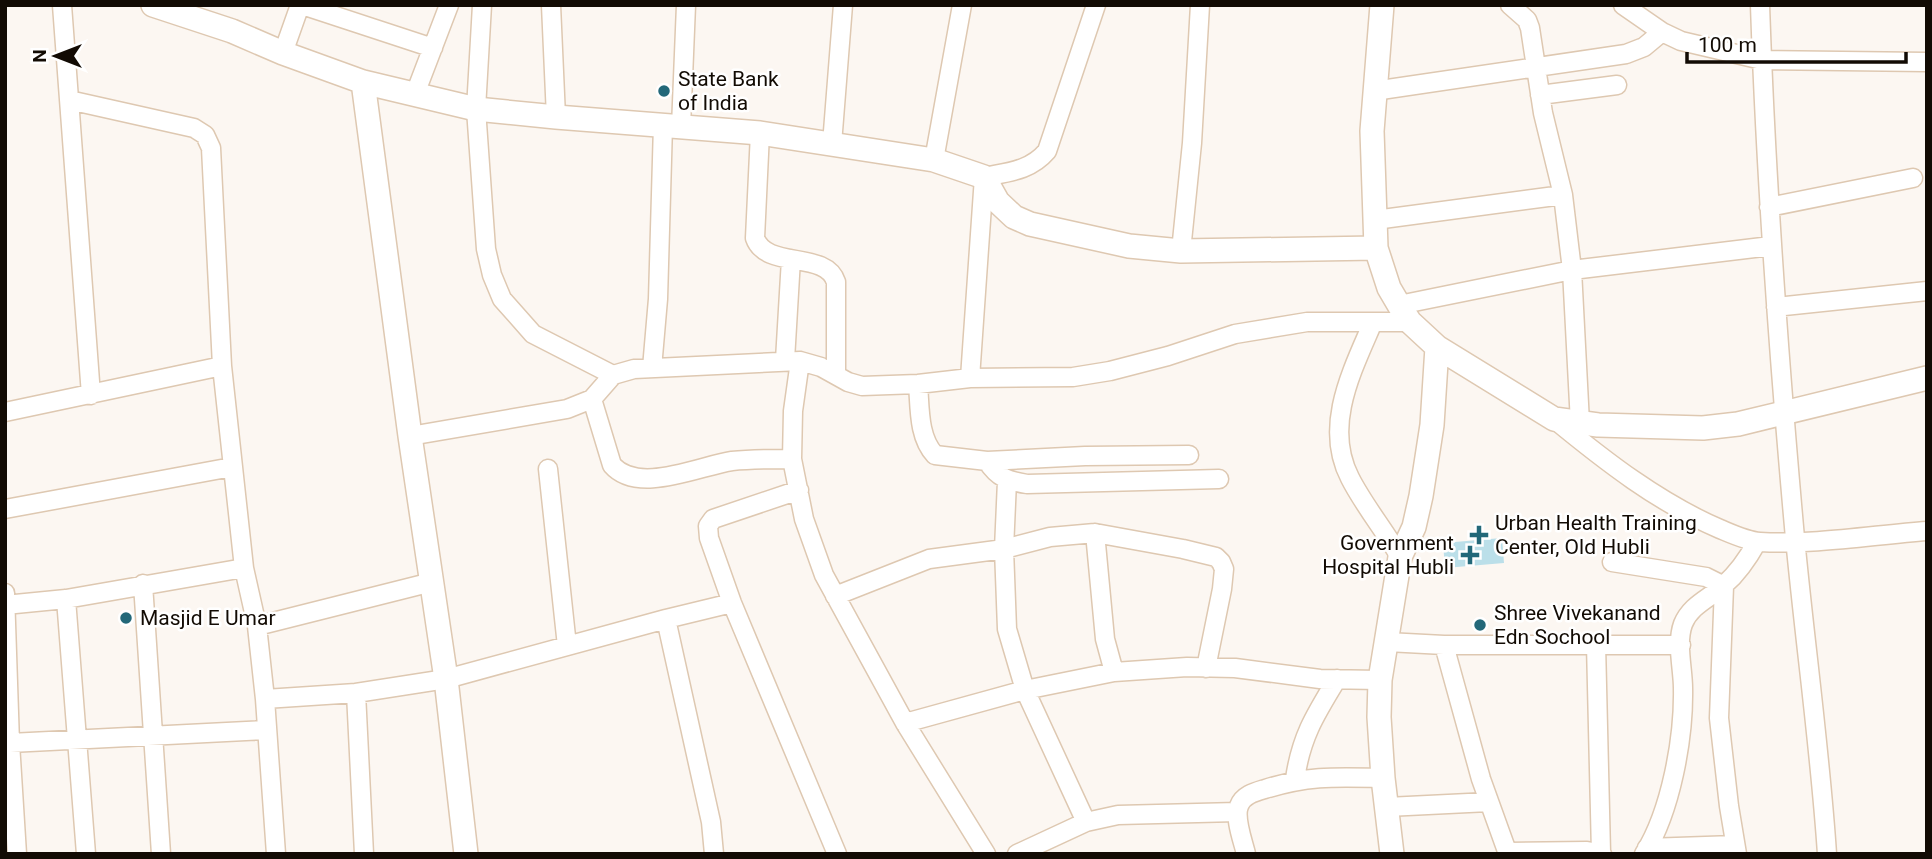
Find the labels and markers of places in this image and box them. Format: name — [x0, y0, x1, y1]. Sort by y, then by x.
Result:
place label: State Bank of India — [678, 67, 779, 115]
marker: State Bank of India — [656, 83, 672, 99]
place label: Urban Health Training Center, Old Hubli — [1495, 511, 1697, 559]
marker: Urban Health Training Center, Old Hubli — [1469, 525, 1489, 545]
place label: Government Hospital Hubli — [1322, 531, 1454, 579]
marker: Government Hospital Hubli — [1460, 545, 1480, 565]
place label: Shree Vivekanand Edn Sochool — [1494, 601, 1661, 649]
place label: Masjid E Umar — [140, 606, 276, 630]
marker: Masjid E Umar — [118, 610, 134, 626]
marker: Shree Vivekanand Edn Sochool — [1472, 617, 1488, 633]

